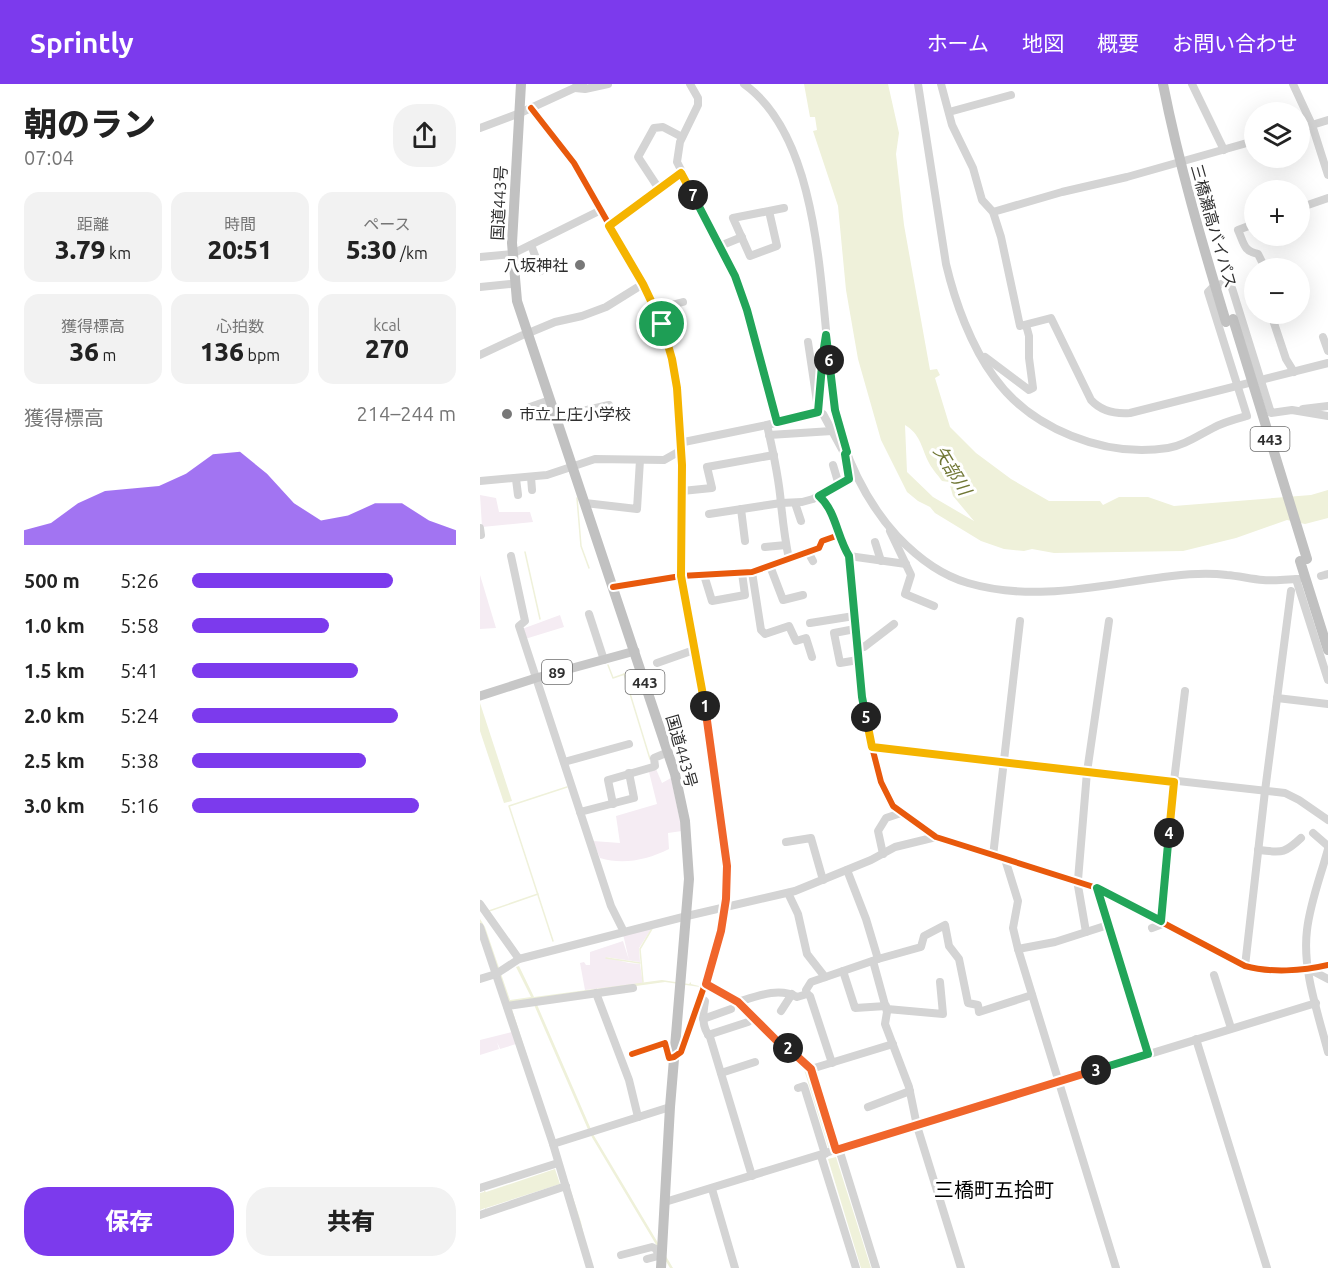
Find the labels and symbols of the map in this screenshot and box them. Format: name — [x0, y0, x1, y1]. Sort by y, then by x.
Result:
street label: 三橋瀬高バイパス — [1188, 162, 1240, 290]
street label: 国道443号 — [488, 165, 510, 241]
pin: 7 — [678, 180, 708, 210]
place label: 八坂神社 — [504, 256, 568, 274]
marker: 八坂神社 — [573, 258, 587, 272]
pin — [636, 298, 687, 349]
pin: 6 — [814, 345, 844, 375]
place label: 市立上庄小学校 — [519, 405, 631, 423]
marker: 市立上庄小学校 — [500, 407, 514, 421]
road number: 443 — [1250, 427, 1290, 451]
water label: 矢部川 — [931, 442, 977, 500]
road number: 89 — [542, 660, 572, 684]
road number: 443 — [626, 670, 664, 694]
pin: 1 — [690, 691, 720, 721]
pin: 5 — [851, 702, 881, 732]
street label: 国道443号 — [663, 712, 701, 790]
pin: 4 — [1154, 818, 1184, 848]
pin: 2 — [773, 1033, 803, 1063]
pin: 3 — [1081, 1055, 1111, 1085]
district label: 三橋町五拾町 — [934, 1178, 1054, 1201]

